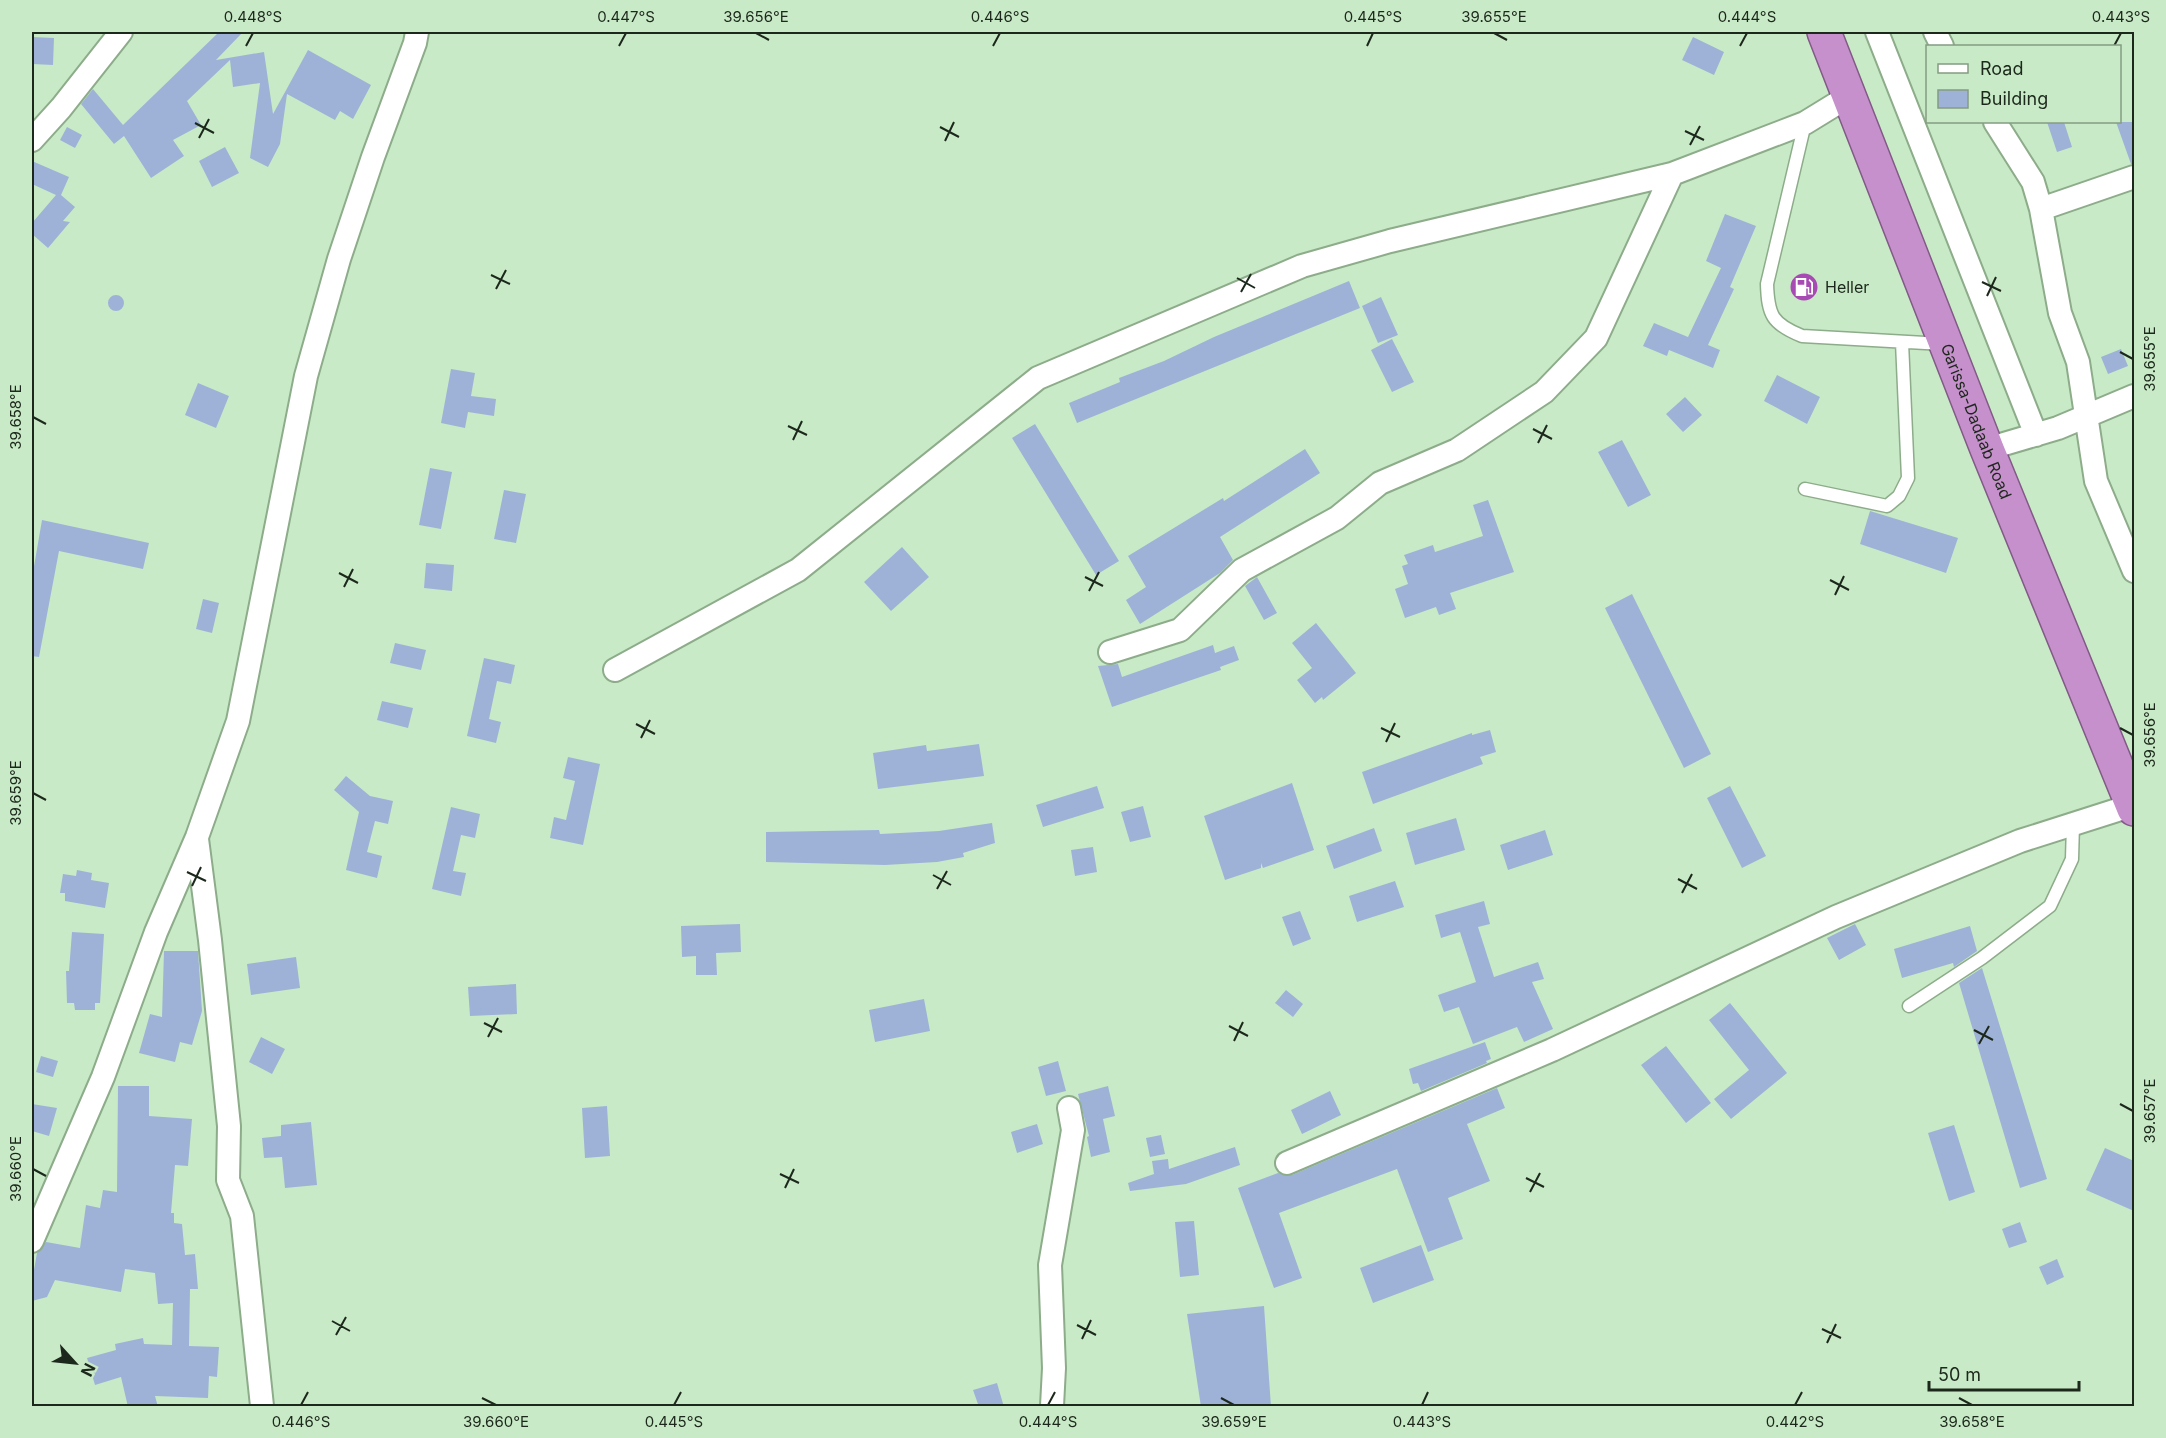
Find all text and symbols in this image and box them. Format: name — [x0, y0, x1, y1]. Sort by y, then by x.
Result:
text: 0.448°S — [224, 7, 282, 26]
text: 0.447°S — [597, 7, 655, 26]
text: 39.656°E — [723, 7, 789, 26]
text: 0.446°S — [971, 7, 1029, 26]
text: 0.445°S — [1344, 7, 1402, 26]
text: 39.655°E — [1461, 7, 1527, 26]
text: 0.444°S — [1718, 7, 1776, 26]
text: 0.443°S — [2092, 7, 2150, 26]
legend — [1926, 45, 2121, 123]
text: Road — [1980, 58, 2023, 79]
text: Building — [1980, 88, 2048, 109]
fuel station icon: Heller — [1788, 271, 1820, 303]
place label: Heller — [1825, 277, 1869, 297]
text: 39.655°E — [2140, 326, 2159, 392]
street label: Garissa-Dadaab Road — [1937, 341, 2016, 502]
text: 39.658°E — [6, 384, 25, 450]
text: 39.656°E — [2140, 702, 2159, 768]
text: 39.659°E — [6, 760, 25, 826]
text: 39.657°E — [2140, 1079, 2159, 1143]
text: 39.660°E — [6, 1136, 25, 1202]
north arrow — [45, 1333, 105, 1393]
scale bar — [1929, 1354, 2079, 1392]
text: N — [77, 1360, 100, 1380]
text: 50 m — [1938, 1364, 1981, 1385]
text: 0.446°S — [272, 1412, 330, 1431]
text: 39.660°E — [463, 1412, 529, 1431]
text: 0.445°S — [645, 1412, 703, 1431]
text: 0.444°S — [1019, 1412, 1077, 1431]
text: 39.659°E — [1201, 1412, 1267, 1431]
text: 0.443°S — [1393, 1412, 1451, 1431]
text: 0.442°S — [1766, 1412, 1824, 1431]
text: 39.658°E — [1939, 1412, 2005, 1431]

